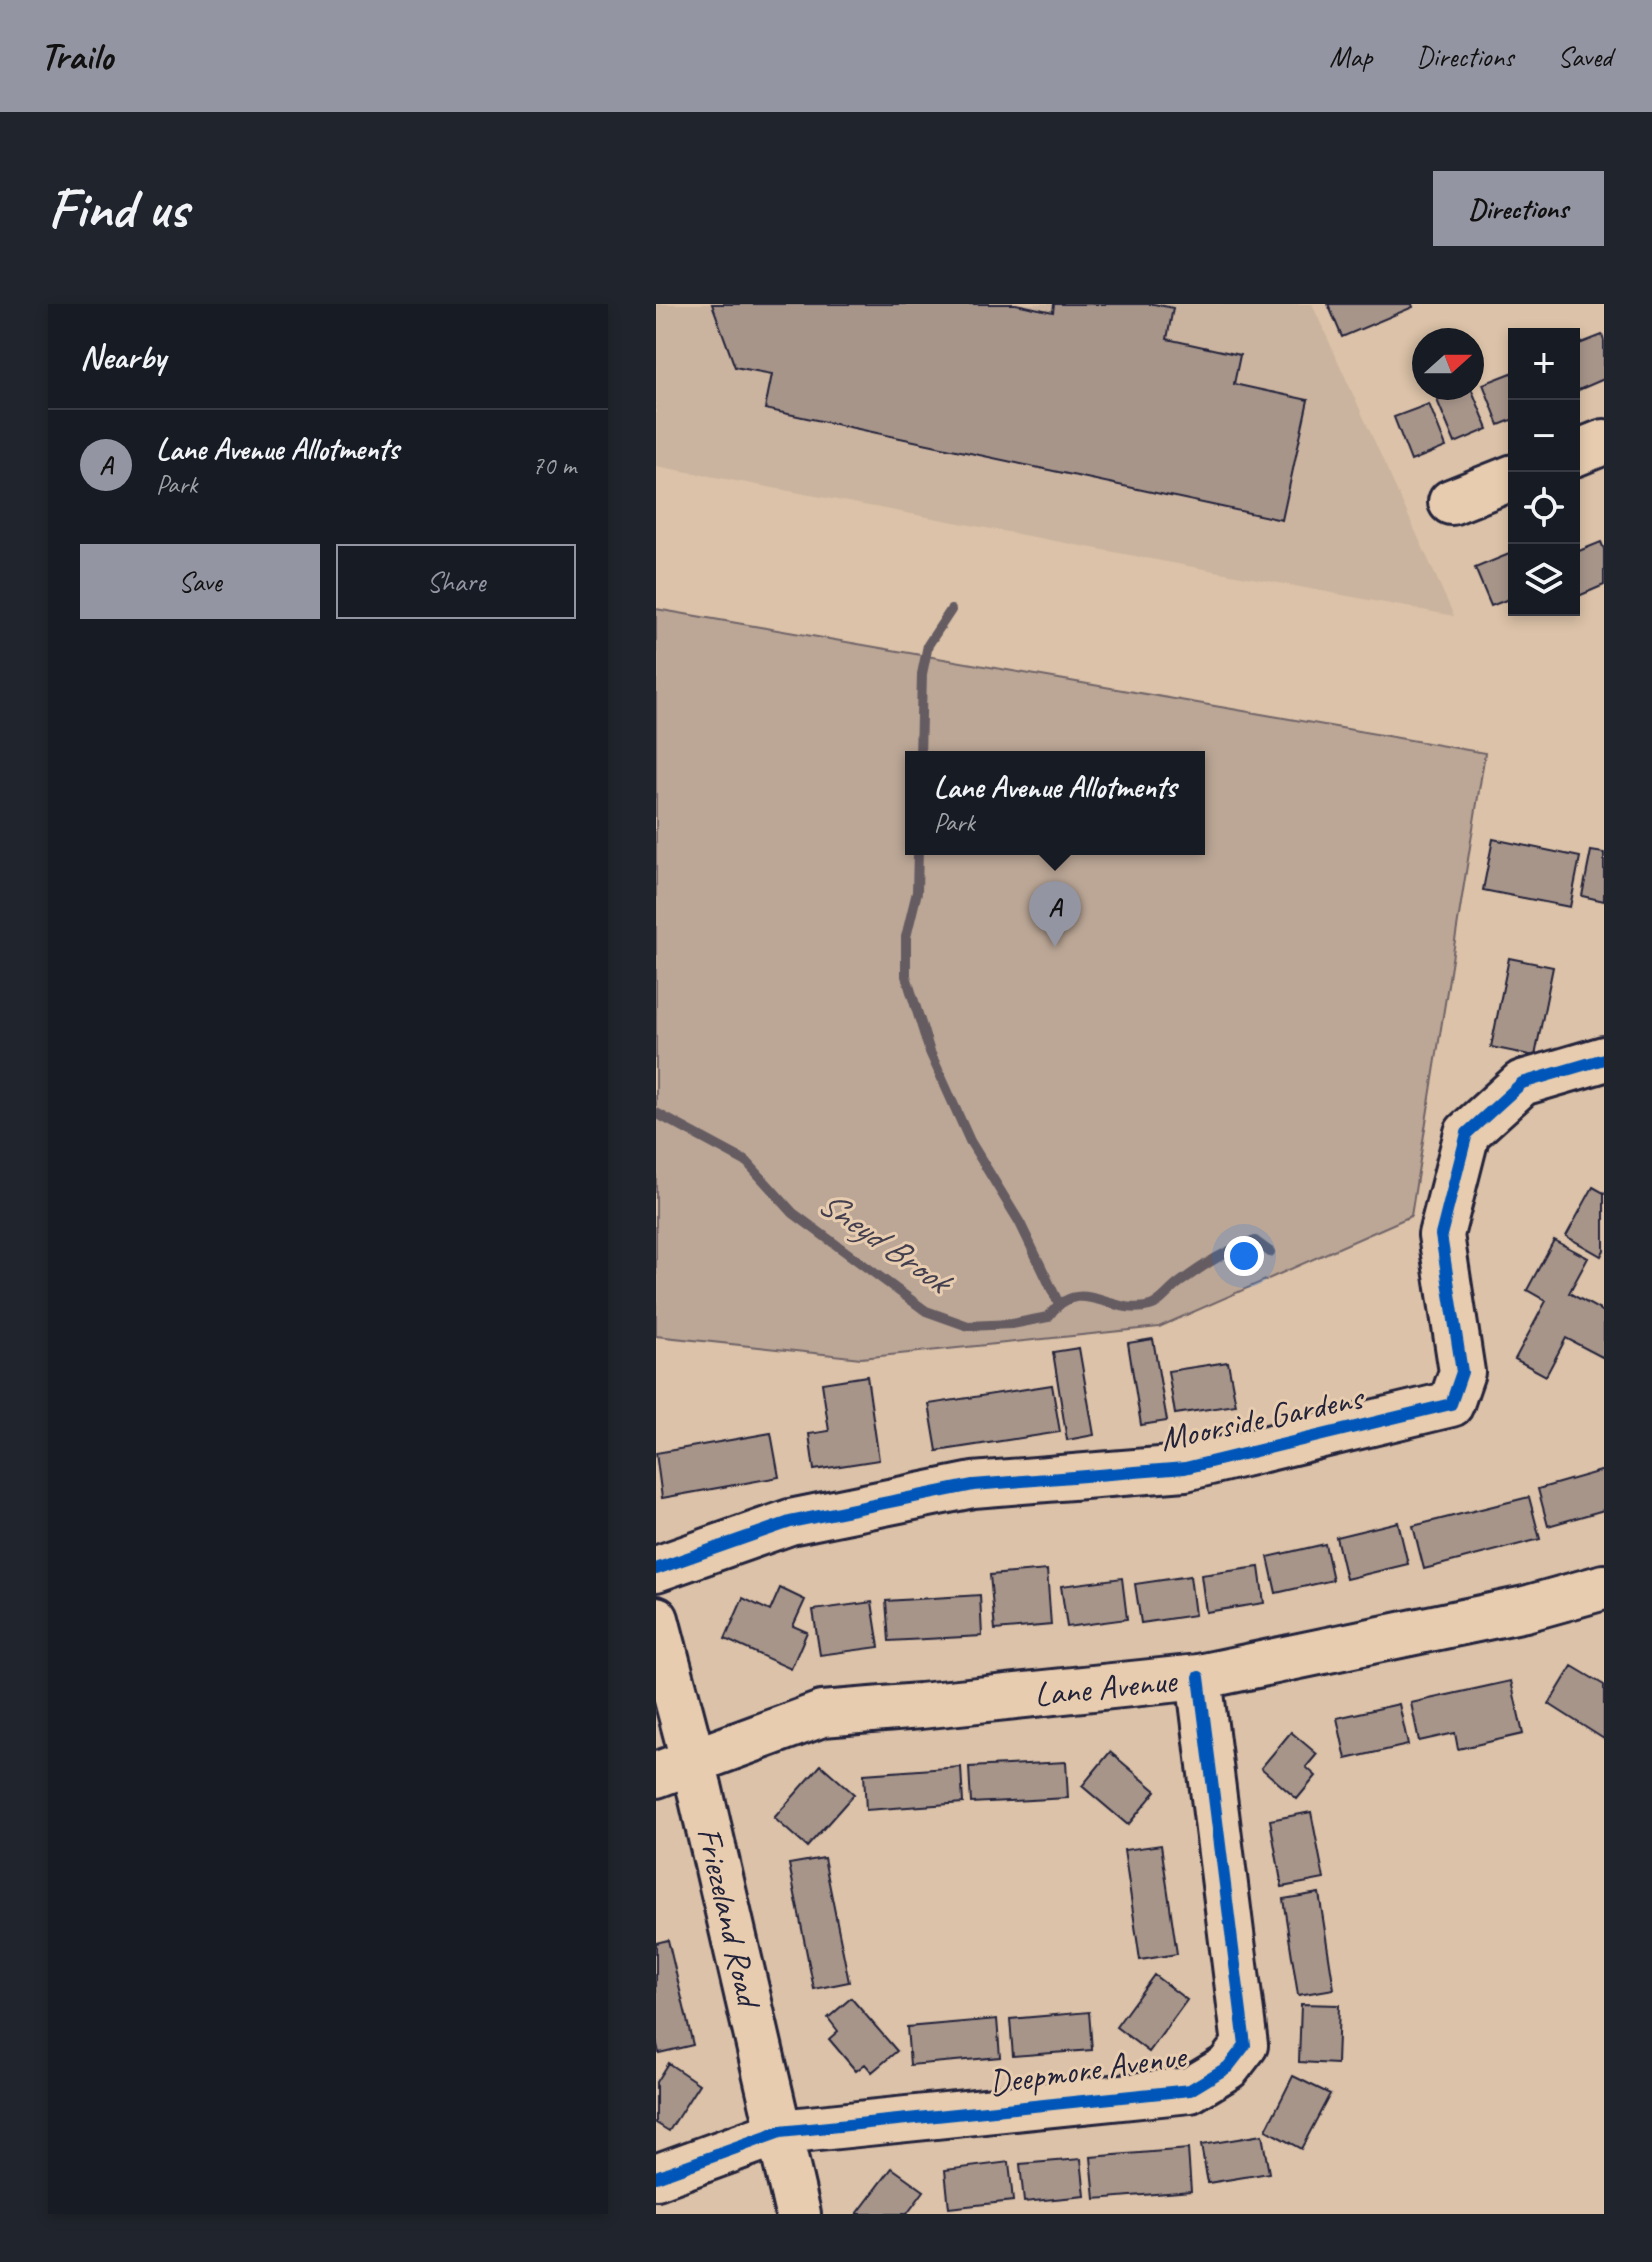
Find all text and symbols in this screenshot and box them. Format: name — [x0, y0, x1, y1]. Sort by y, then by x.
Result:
text: Trailo — [40, 33, 113, 80]
text: Map — [1329, 39, 1372, 74]
text: Directions — [1416, 39, 1514, 74]
text: Saved — [1558, 39, 1612, 74]
button: Directions — [1433, 171, 1604, 246]
text: Find us — [48, 173, 188, 244]
north arrow — [1412, 328, 1484, 400]
map controls — [1508, 328, 1580, 616]
button: + — [1508, 328, 1580, 400]
text: Nearby — [80, 335, 166, 378]
button: − — [1508, 400, 1580, 472]
text: Lane Avenue Allotments — [156, 430, 399, 468]
text: A — [99, 449, 113, 482]
text: 70 m — [532, 449, 576, 482]
text: Park — [156, 468, 197, 501]
button: locate — [1508, 472, 1580, 544]
button: Save — [80, 544, 320, 619]
button: Share — [336, 544, 576, 619]
button: layers — [1508, 544, 1580, 616]
popup — [905, 751, 1205, 855]
text: Lane Avenue Allotments — [934, 768, 1176, 806]
text: Park — [934, 806, 975, 839]
pin: A — [1029, 881, 1081, 947]
water label: Sneyd Brook — [809, 1179, 963, 1306]
your location — [1224, 1236, 1264, 1276]
street label: Moorside Gardens — [1156, 1375, 1369, 1460]
street label: Lane Avenue — [1032, 1658, 1180, 1716]
street label: Friezeland Road — [688, 1823, 771, 2014]
street label: Deepmore Avenue — [986, 2034, 1191, 2104]

